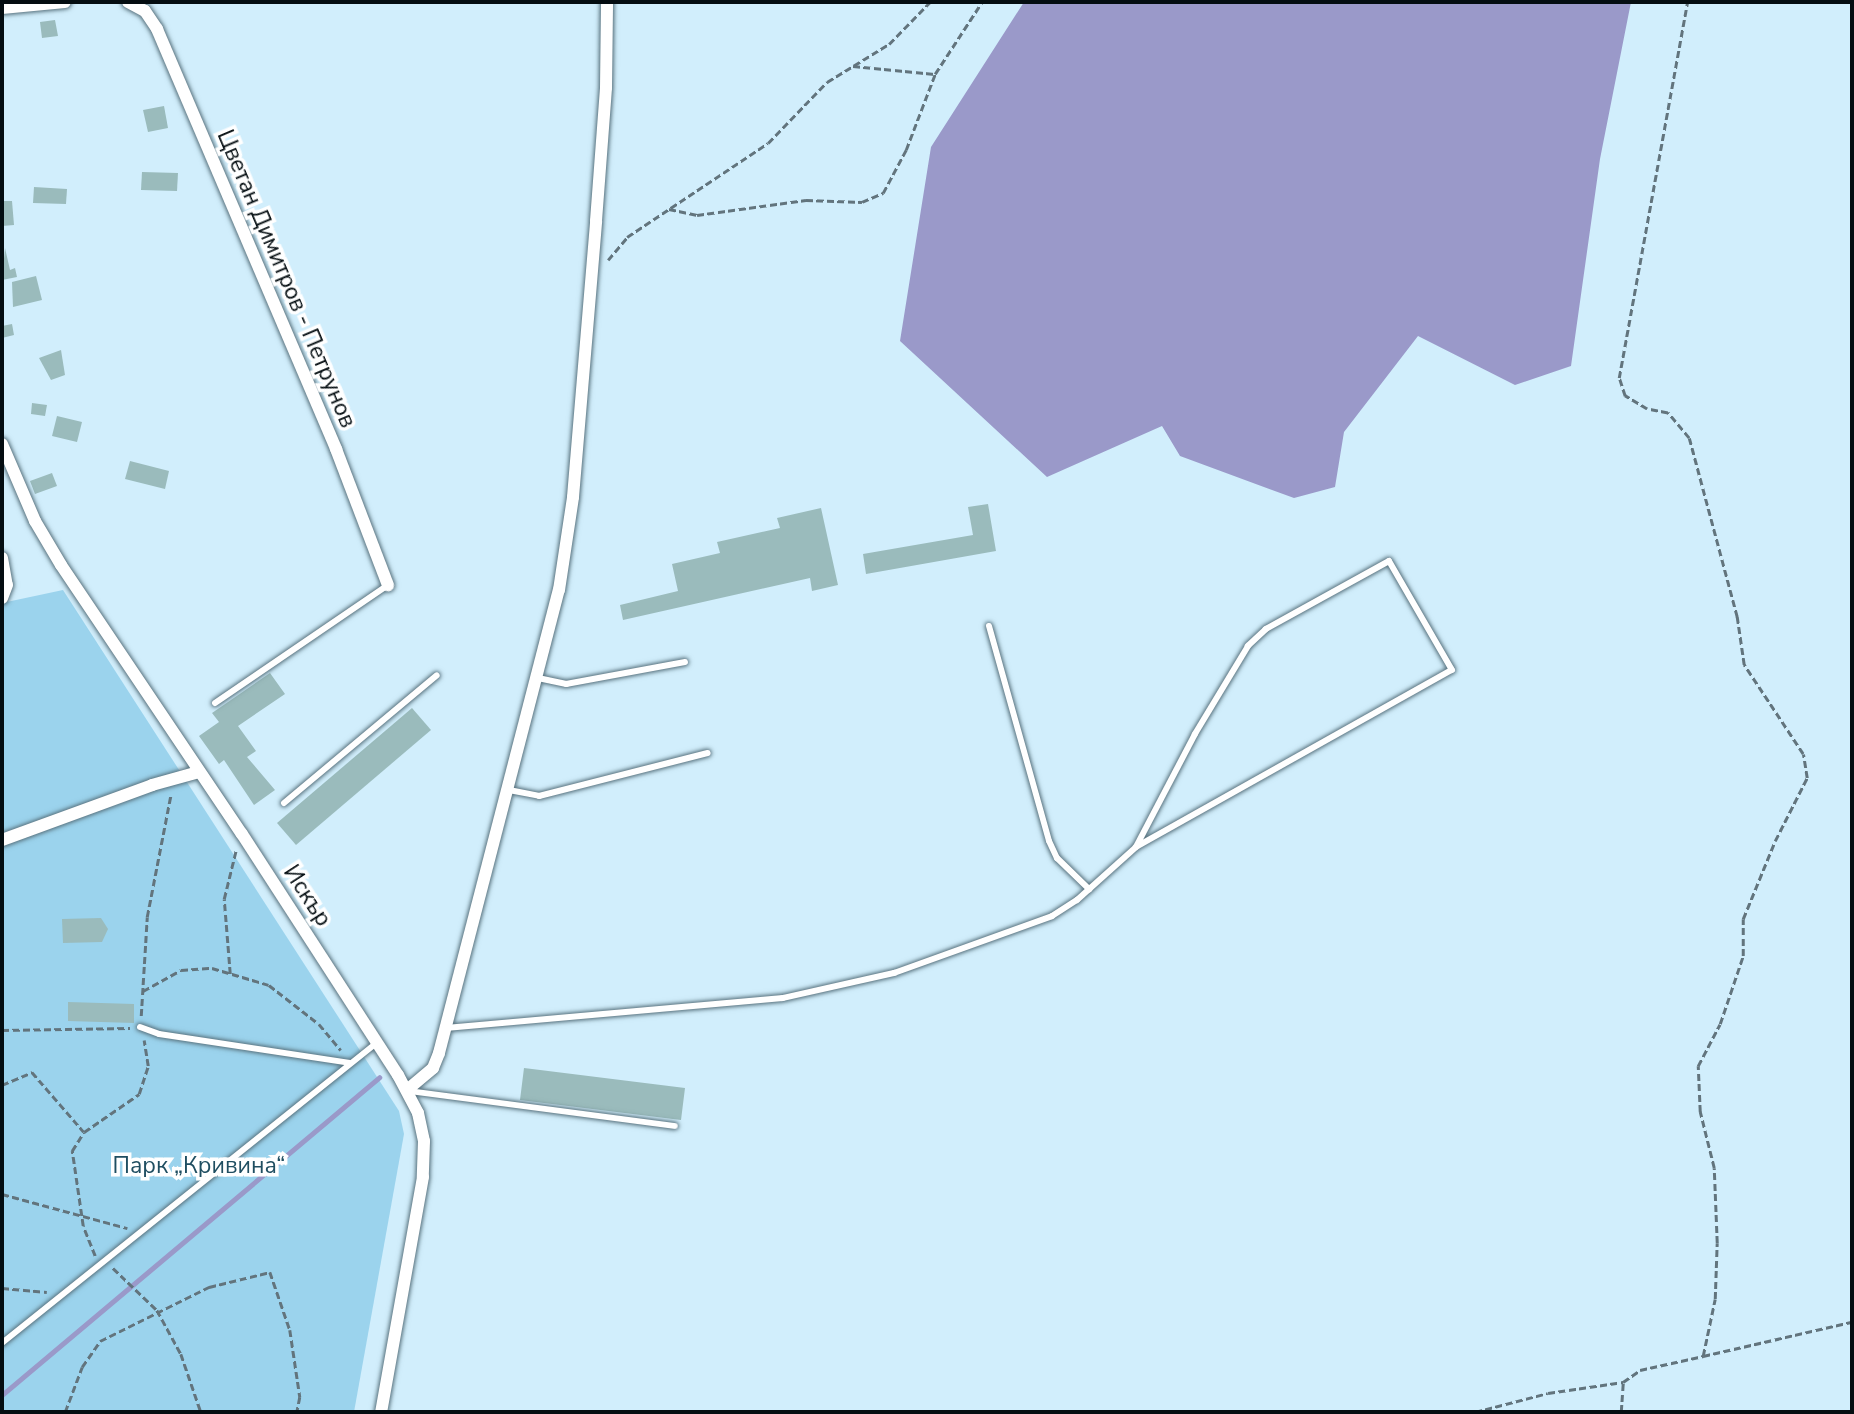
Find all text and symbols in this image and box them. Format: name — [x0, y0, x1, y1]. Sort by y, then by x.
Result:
street label: Цветан Димитров - Петрунов — [211, 126, 361, 432]
street label: Искър — [277, 860, 337, 932]
park label: Парк „Кривина“ — [113, 1152, 285, 1180]

